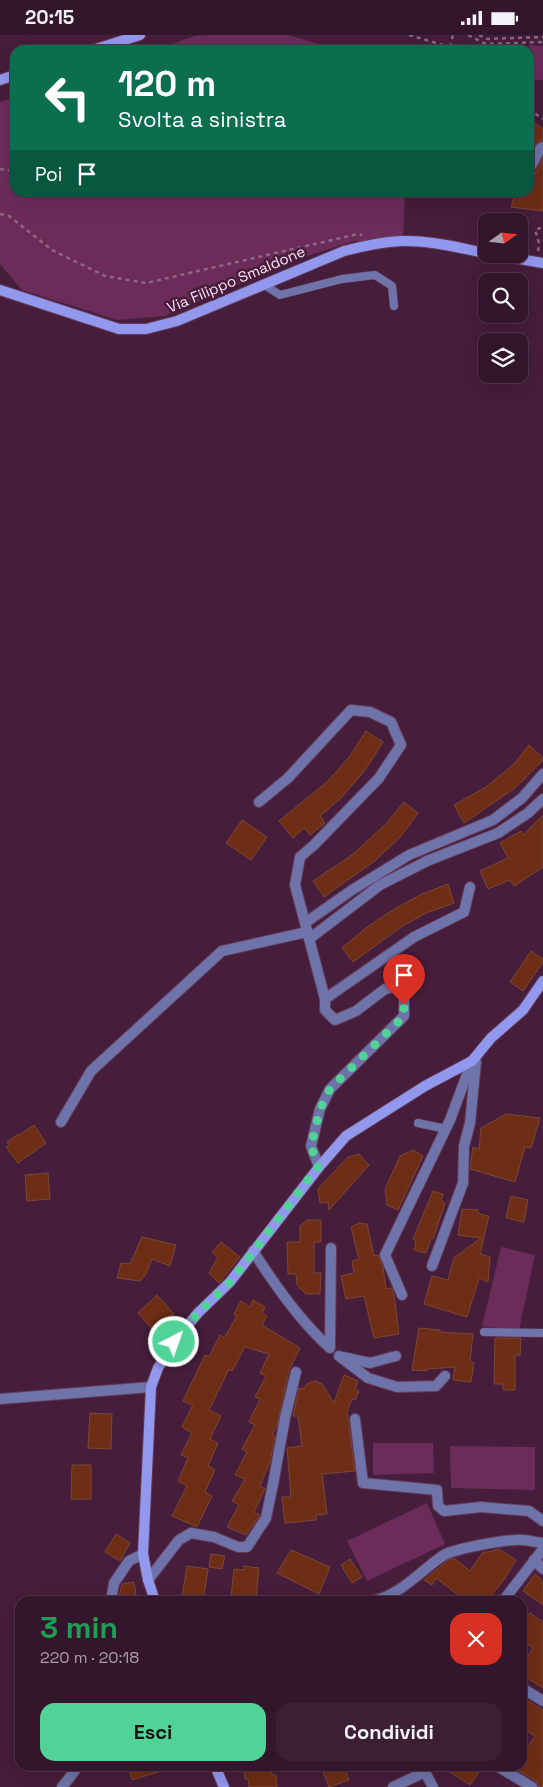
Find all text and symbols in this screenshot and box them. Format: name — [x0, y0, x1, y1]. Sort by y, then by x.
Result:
text: 20:15 — [25, 5, 74, 30]
text: 120 m — [118, 62, 216, 106]
icon: left — [35, 65, 100, 130]
text: Svolta a sinistra — [118, 105, 286, 133]
icon: arrive — [73, 160, 101, 188]
text: Poi — [35, 162, 63, 187]
north arrow — [478, 213, 528, 263]
map controls — [478, 213, 528, 383]
street label: Via Filippo Smaldone — [164, 241, 308, 317]
button: search — [478, 273, 528, 323]
button: layers — [478, 333, 528, 383]
pin — [383, 954, 425, 1005]
icon: arrive — [390, 961, 418, 989]
position arrow — [147, 1315, 199, 1367]
text: 3 min — [40, 1608, 118, 1647]
button: close — [450, 1613, 502, 1665]
text: 220 m · 20:18 — [40, 1647, 139, 1668]
button: Esci — [40, 1703, 266, 1761]
button: Condividi — [276, 1703, 502, 1761]

